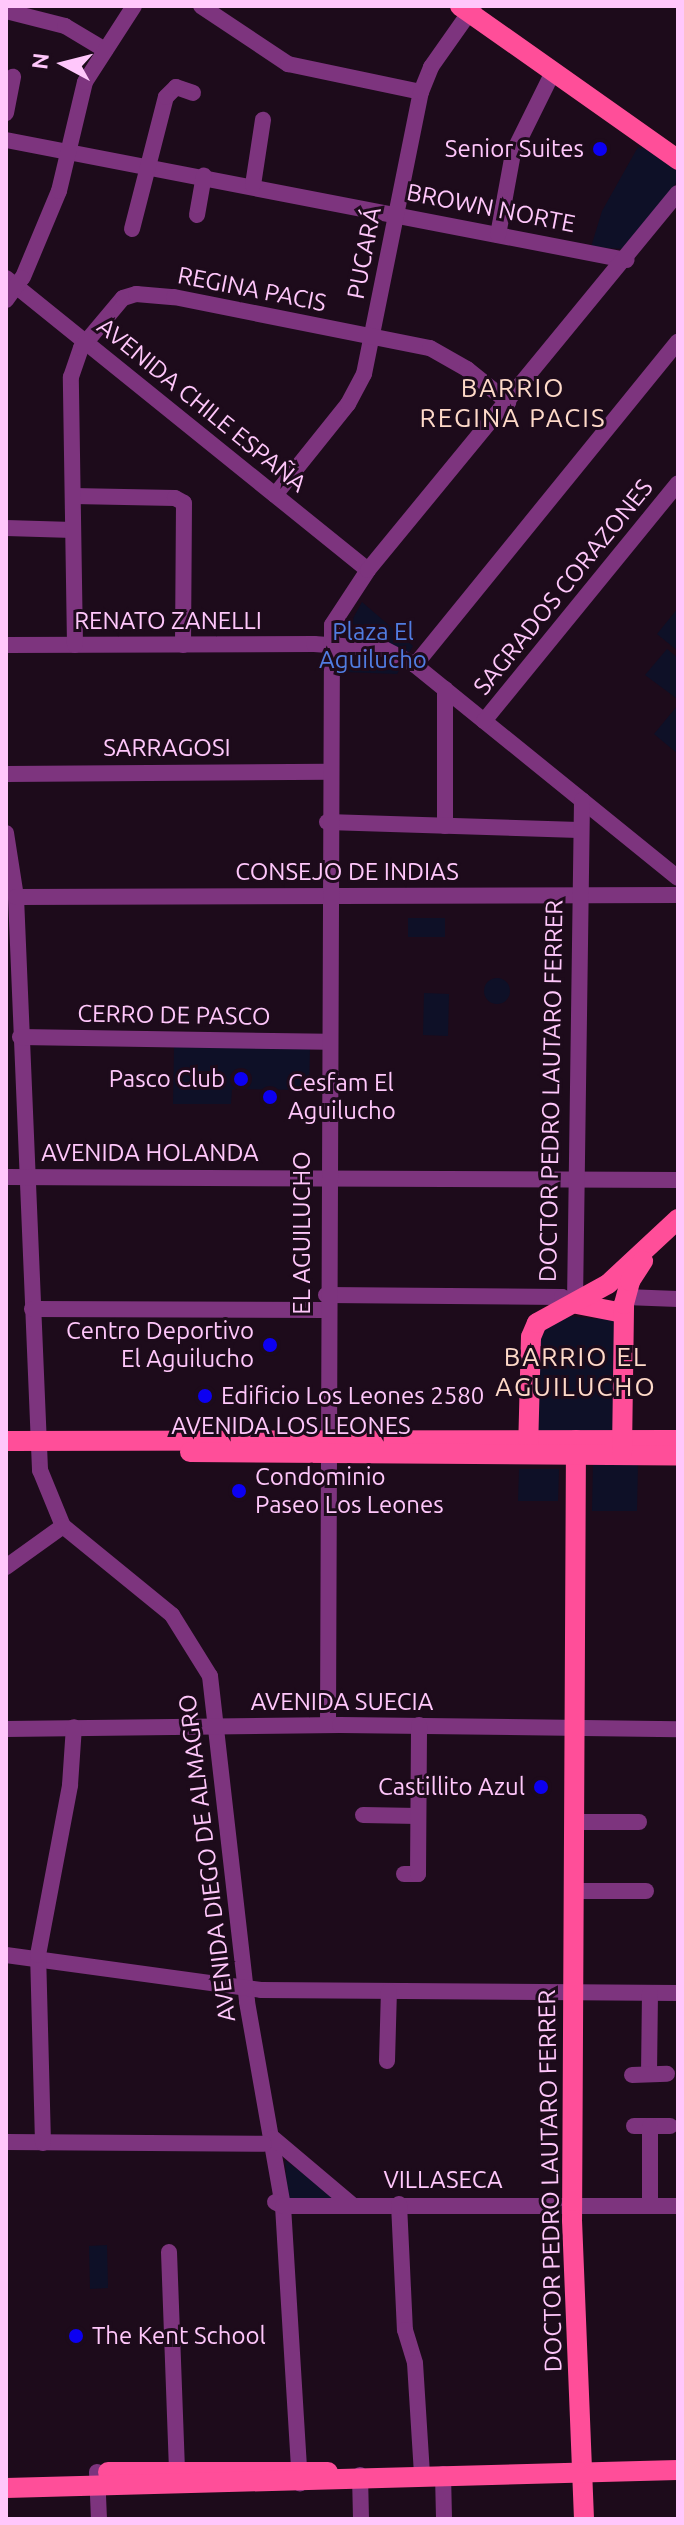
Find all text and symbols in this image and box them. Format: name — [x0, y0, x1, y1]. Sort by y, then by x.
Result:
north arrow — [24, 24, 104, 104]
text: N — [26, 51, 53, 71]
place label: Senior Suites — [445, 135, 584, 163]
marker: Senior Suites — [591, 140, 609, 158]
street label: BROWN NORTE — [404, 178, 578, 238]
street label: PUCARÁ — [341, 205, 387, 301]
street label: REGINA PACIS — [175, 261, 329, 317]
street label: AVENIDA CHILE ESPAÑA — [92, 312, 312, 498]
district label: BARRIO REGINA PACIS — [419, 372, 607, 434]
street label: SAGRADOS CORAZONES — [467, 474, 659, 700]
street label: RENATO ZANELLI — [74, 607, 262, 635]
park label: Plaza El Aguilucho — [319, 618, 427, 674]
street label: SARRAGOSI — [103, 734, 231, 762]
street label: CONSEJO DE INDIAS — [235, 858, 459, 886]
street label: DOCTOR PEDRO LAUTARO FERRER — [533, 900, 569, 1282]
street label: CERRO DE PASCO — [77, 999, 271, 1031]
place label: Pasco Club — [109, 1065, 225, 1093]
place label: Cesfam El Aguilucho — [288, 1069, 396, 1125]
marker: Pasco Club — [232, 1070, 250, 1088]
marker: Cesfam El Aguilucho — [259, 1086, 281, 1108]
street label: AVENIDA HOLANDA — [41, 1139, 259, 1167]
street label: EL AGUILUCHO — [288, 1151, 316, 1315]
place label: Centro Deportivo El Aguilucho — [66, 1317, 254, 1373]
marker: Centro Deportivo El Aguilucho — [261, 1336, 279, 1354]
district label: BARRIO EL AGUILUCHO — [495, 1341, 657, 1402]
place label: Edificio Los Leones 2580 — [221, 1382, 484, 1410]
marker: Edificio Los Leones 2580 — [196, 1387, 214, 1405]
street label: AVENIDA LOS LEONES — [171, 1412, 411, 1440]
place label: Condominio Paseo Los Leones — [255, 1463, 444, 1519]
marker: Condominio Paseo Los Leones — [230, 1482, 248, 1500]
street label: AVENIDA SUECIA — [251, 1688, 433, 1716]
street label: AVENIDA DIEGO DE ALMAGRO — [173, 1693, 241, 2023]
place label: Castillito Azul — [378, 1773, 525, 1801]
marker: Castillito Azul — [532, 1778, 550, 1796]
street label: DOCTOR PEDRO LAUTARO FERRER — [532, 1990, 568, 2372]
street label: VILLASECA — [383, 2166, 503, 2194]
place label: The Kent School — [92, 2322, 266, 2350]
marker: The Kent School — [67, 2327, 85, 2345]

